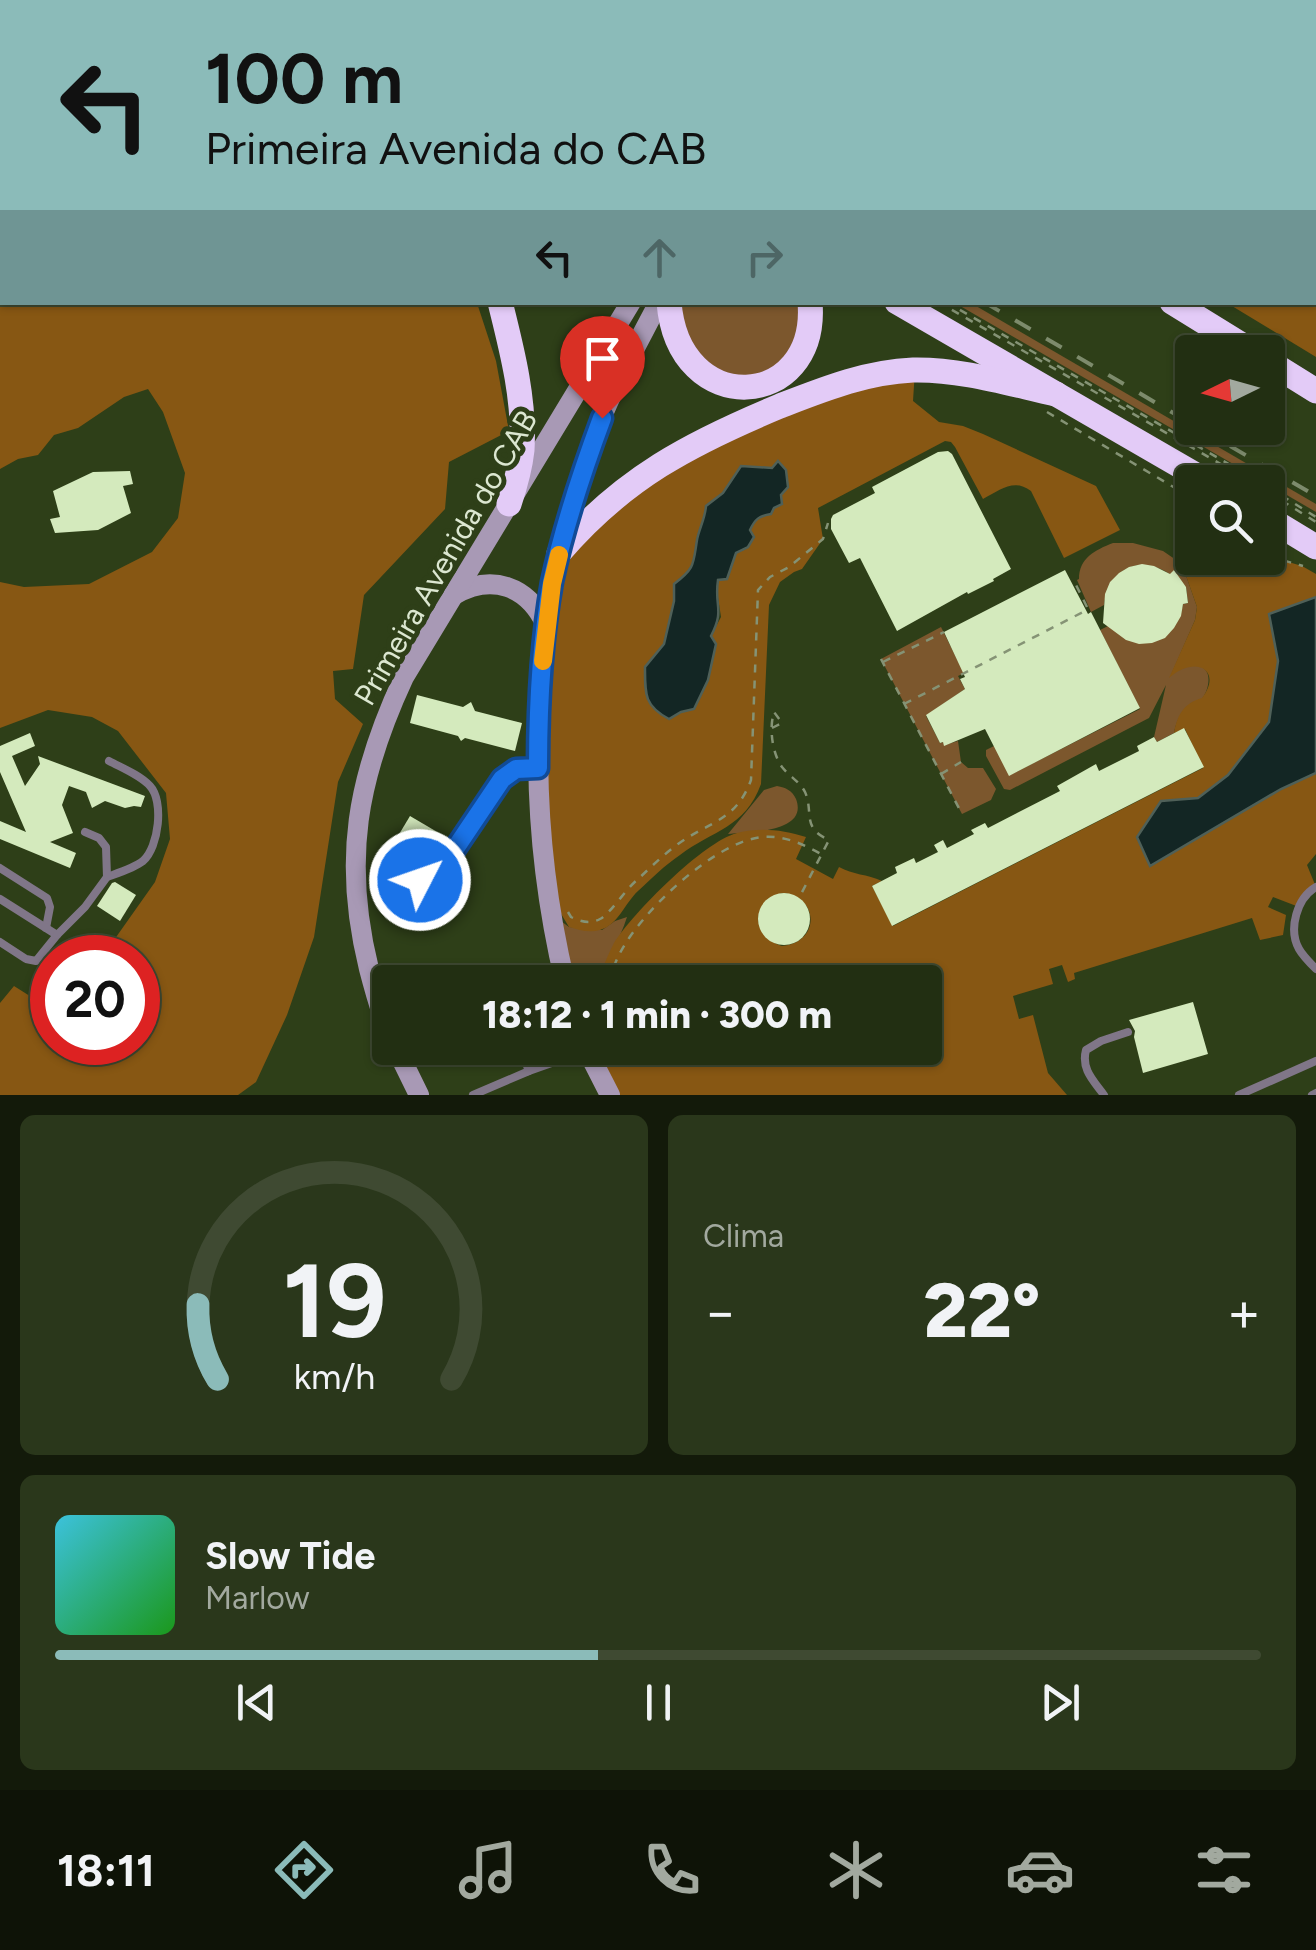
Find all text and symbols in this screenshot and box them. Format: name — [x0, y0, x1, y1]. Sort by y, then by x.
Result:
text: 100 m — [205, 36, 403, 121]
icon: left — [40, 40, 170, 170]
text: Primeira Avenida do CAB — [205, 121, 706, 175]
icon: left — [527, 230, 582, 285]
icon: ahead — [632, 230, 687, 285]
icon: right — [737, 230, 792, 285]
pin — [560, 316, 645, 419]
icon: arrive — [575, 331, 630, 386]
north arrow — [1175, 335, 1285, 445]
map controls — [1175, 335, 1285, 575]
street label: Primeira Avenida do CAB — [346, 404, 545, 712]
button: search — [1175, 465, 1285, 575]
position arrow — [368, 828, 472, 932]
speed limit sign: 20 — [30, 935, 160, 1065]
text: 18:12 · 1 min · 300 m — [482, 992, 832, 1038]
text: Clima — [703, 1217, 784, 1255]
text: 19 — [282, 1238, 386, 1363]
text: 22° — [924, 1266, 1040, 1356]
text: − — [703, 1279, 737, 1345]
text: + — [1227, 1279, 1261, 1345]
text: km/h — [293, 1355, 375, 1398]
text: Slow Tide — [205, 1533, 375, 1579]
text: Marlow — [205, 1579, 309, 1617]
icon: previous — [229, 1675, 284, 1730]
icon: pause — [631, 1675, 686, 1730]
icon: next — [1033, 1675, 1088, 1730]
icon: directions — [269, 1835, 339, 1905]
icon: music — [453, 1835, 523, 1905]
icon: phone — [637, 1835, 707, 1905]
icon: climate — [821, 1835, 891, 1905]
icon: car — [1005, 1835, 1075, 1905]
icon: filters — [1189, 1835, 1259, 1905]
text: 18:11 — [57, 1843, 155, 1897]

